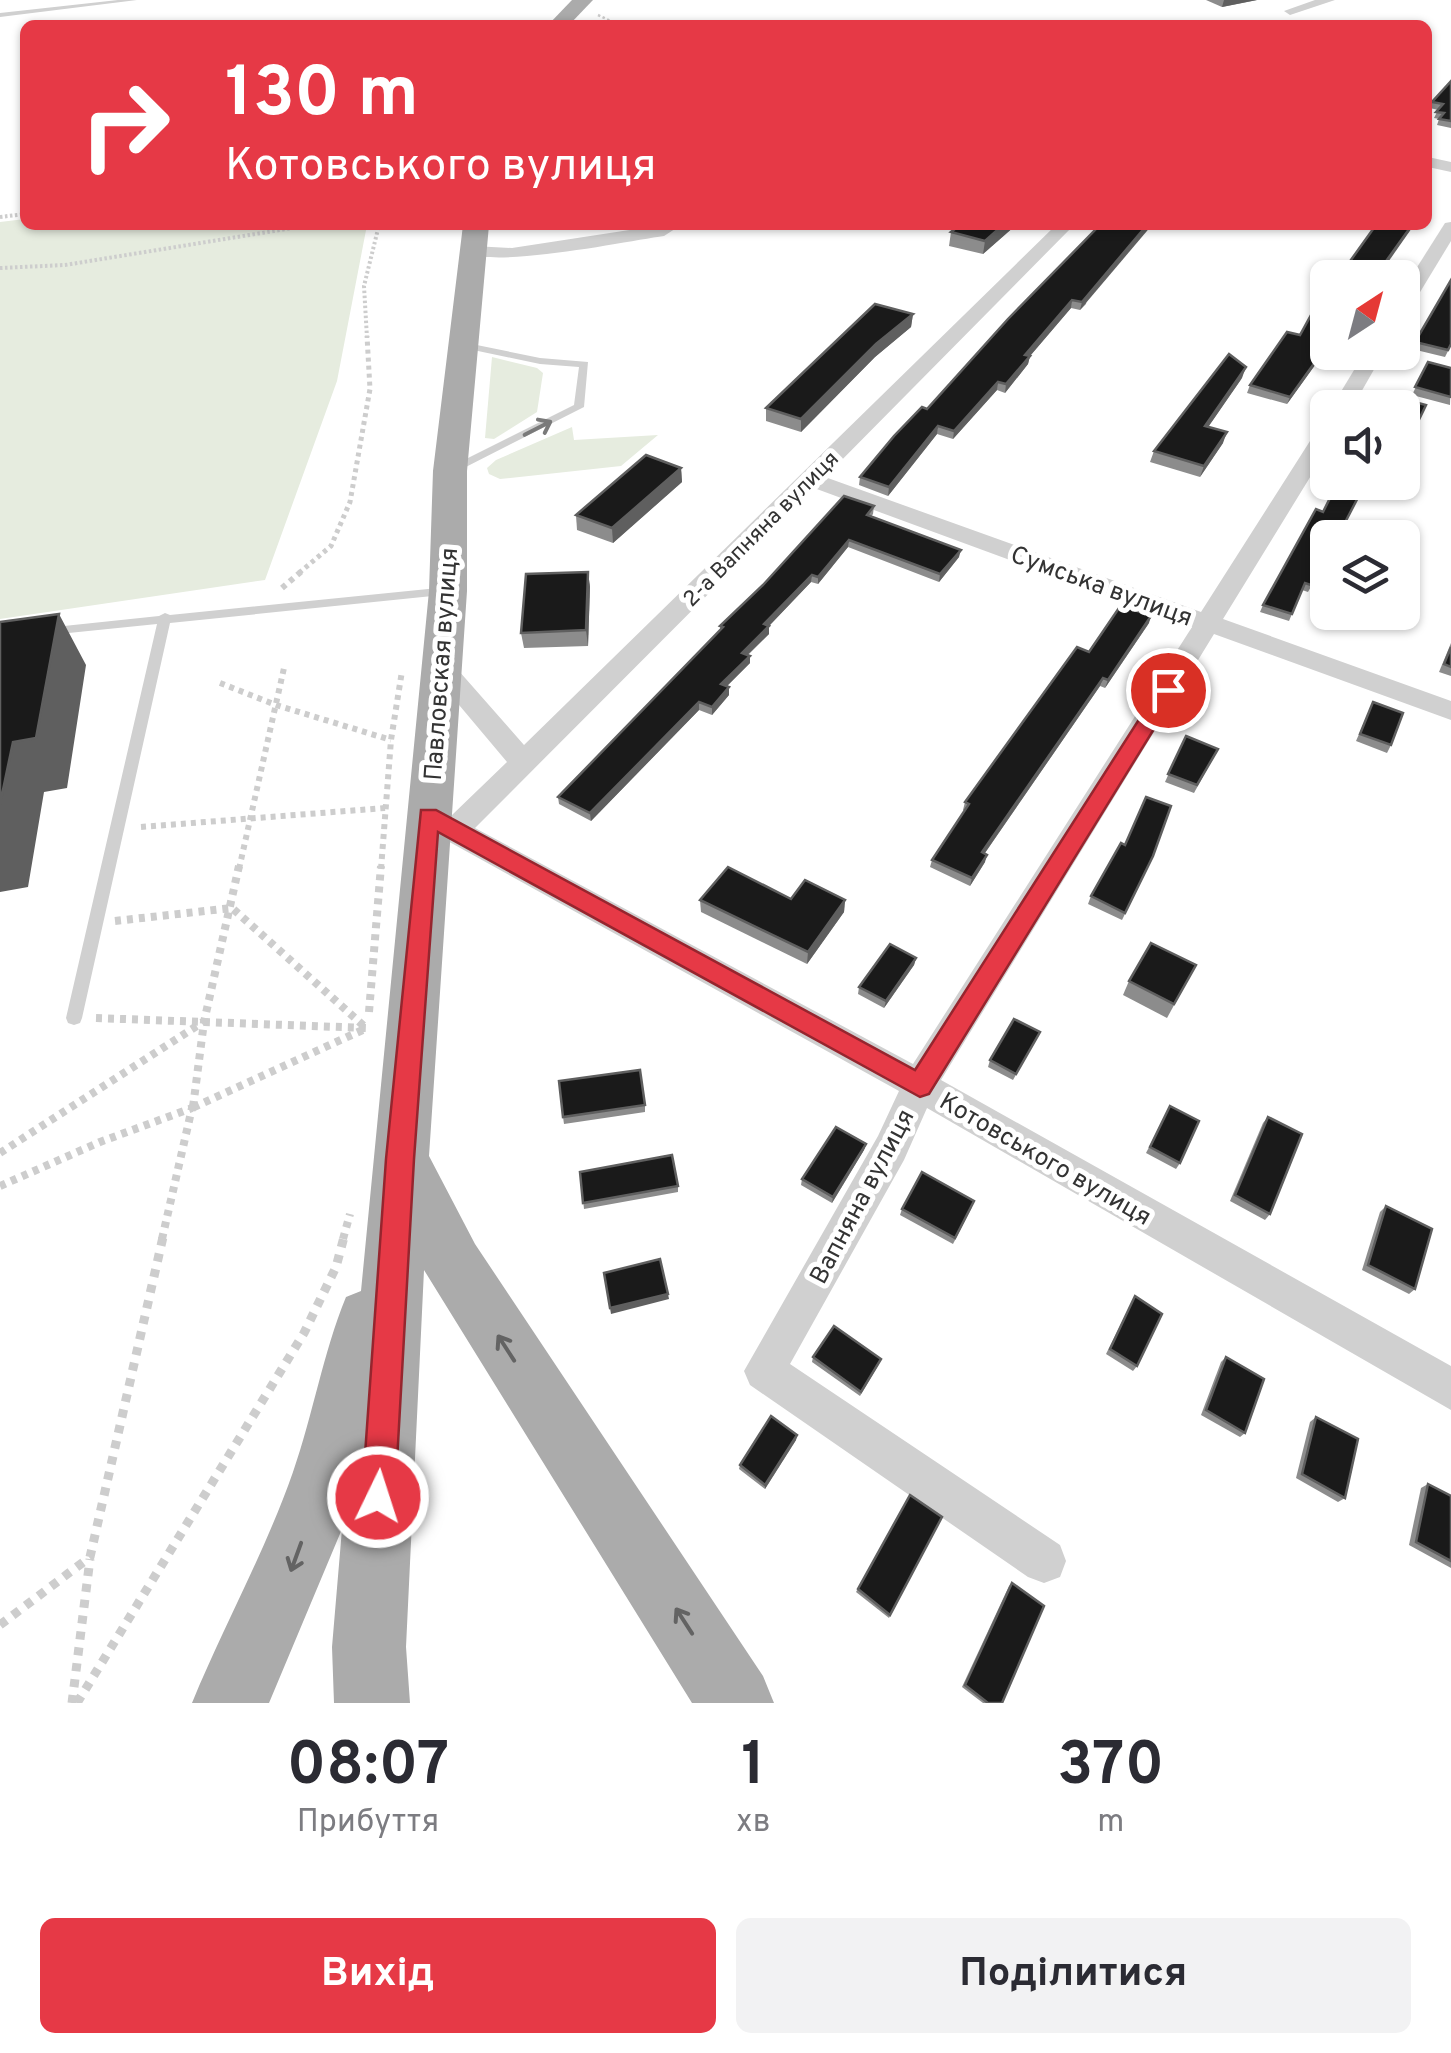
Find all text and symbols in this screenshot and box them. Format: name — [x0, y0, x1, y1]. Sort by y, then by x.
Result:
text: 130 m — [225, 52, 419, 141]
icon: right — [60, 60, 190, 190]
text: Котовського вулиця — [225, 139, 657, 196]
north arrow — [1310, 260, 1420, 370]
map controls — [1310, 260, 1420, 630]
button: sound — [1310, 390, 1420, 500]
one-way arrow — [522, 418, 552, 437]
street label: 2-а Вапняна вулиця — [678, 446, 845, 613]
button: layers — [1310, 520, 1420, 630]
street label: Сумська вулиця — [1006, 540, 1196, 636]
street label: Павловская вулиця — [419, 547, 467, 782]
pin — [1126, 648, 1211, 733]
icon: arrive — [1141, 663, 1196, 718]
street label: Котовського вулиця — [933, 1087, 1156, 1234]
street label: Вапняна вулиця — [804, 1104, 923, 1290]
one-way arrow — [496, 1334, 517, 1363]
position arrow — [326, 1445, 430, 1549]
one-way arrow — [286, 1541, 304, 1572]
one-way arrow — [673, 1607, 694, 1635]
text: 08:07 — [287, 1730, 449, 1806]
text: 1 — [741, 1730, 765, 1806]
text: 370 — [1057, 1730, 1164, 1806]
text: Прибуття — [297, 1803, 439, 1843]
text: хв — [736, 1803, 771, 1843]
text: m — [1097, 1803, 1124, 1843]
button: Вихід — [40, 1918, 716, 2033]
button: Поділитися — [736, 1918, 1411, 2033]

